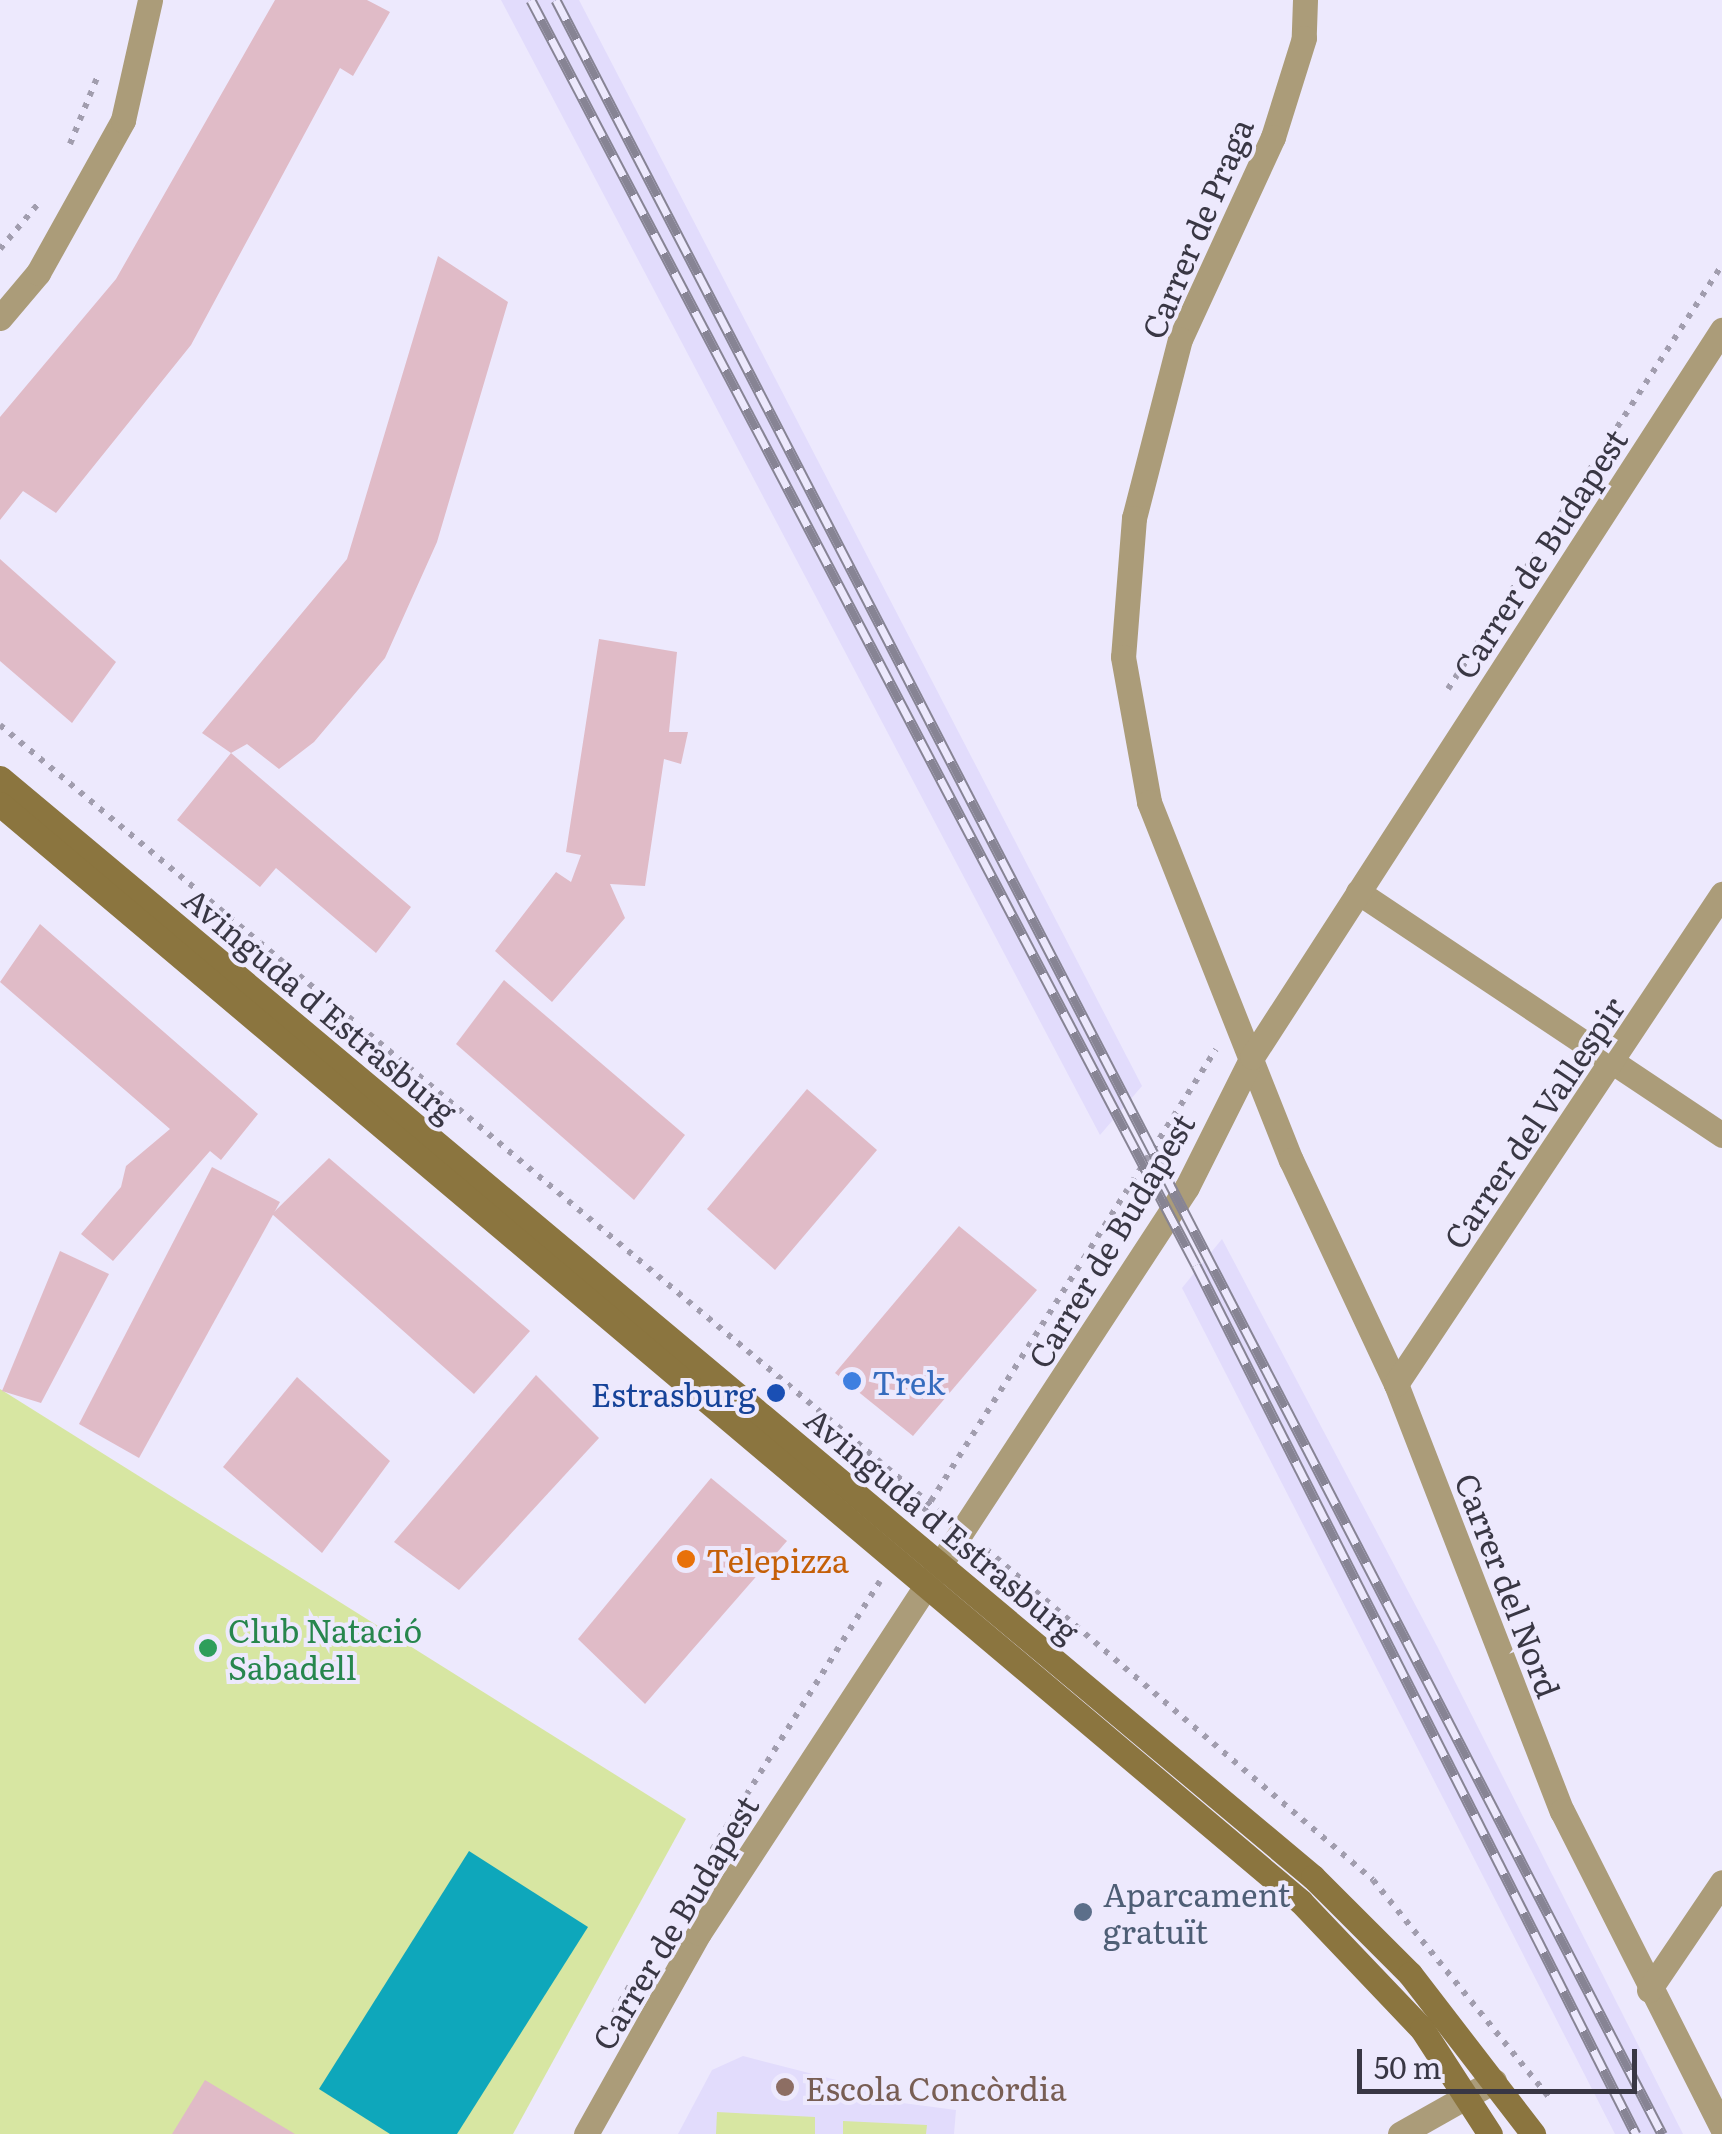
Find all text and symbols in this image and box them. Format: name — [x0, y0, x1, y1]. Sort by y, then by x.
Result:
street label: Carrer de Praga — [1132, 112, 1260, 344]
street label: Carrer de Budapest — [1444, 421, 1634, 685]
street label: Avinguda d'Estrasburg — [176, 878, 466, 1130]
street label: Carrer del Vallespir — [1435, 989, 1631, 1255]
street label: Carrer de Budapest — [1019, 1106, 1201, 1374]
place label: Trek — [872, 1362, 945, 1400]
marker: Trek — [841, 1370, 863, 1392]
place label: Estrasburg — [591, 1374, 756, 1412]
marker: Estrasburg — [765, 1382, 787, 1404]
street label: Avinguda d'Estrasburg — [798, 1398, 1088, 1650]
street label: Carrer del Nord — [1449, 1467, 1569, 1703]
place label: Telepizza — [706, 1540, 849, 1578]
marker: Telepizza — [675, 1548, 697, 1570]
place label: Club Natació Sabadell — [228, 1611, 422, 1686]
marker: Club Natació Sabadell — [197, 1637, 219, 1659]
street label: Carrer de Budapest — [583, 1788, 765, 2056]
place label: Aparcament gratuït — [1103, 1875, 1291, 1950]
marker: Aparcament gratuït — [1072, 1901, 1094, 1923]
scale bar — [1362, 2029, 1642, 2091]
text: 50 m — [1374, 2044, 1442, 2088]
place label: Escola Concòrdia — [805, 2068, 1067, 2106]
marker: Escola Concòrdia — [774, 2076, 796, 2098]

